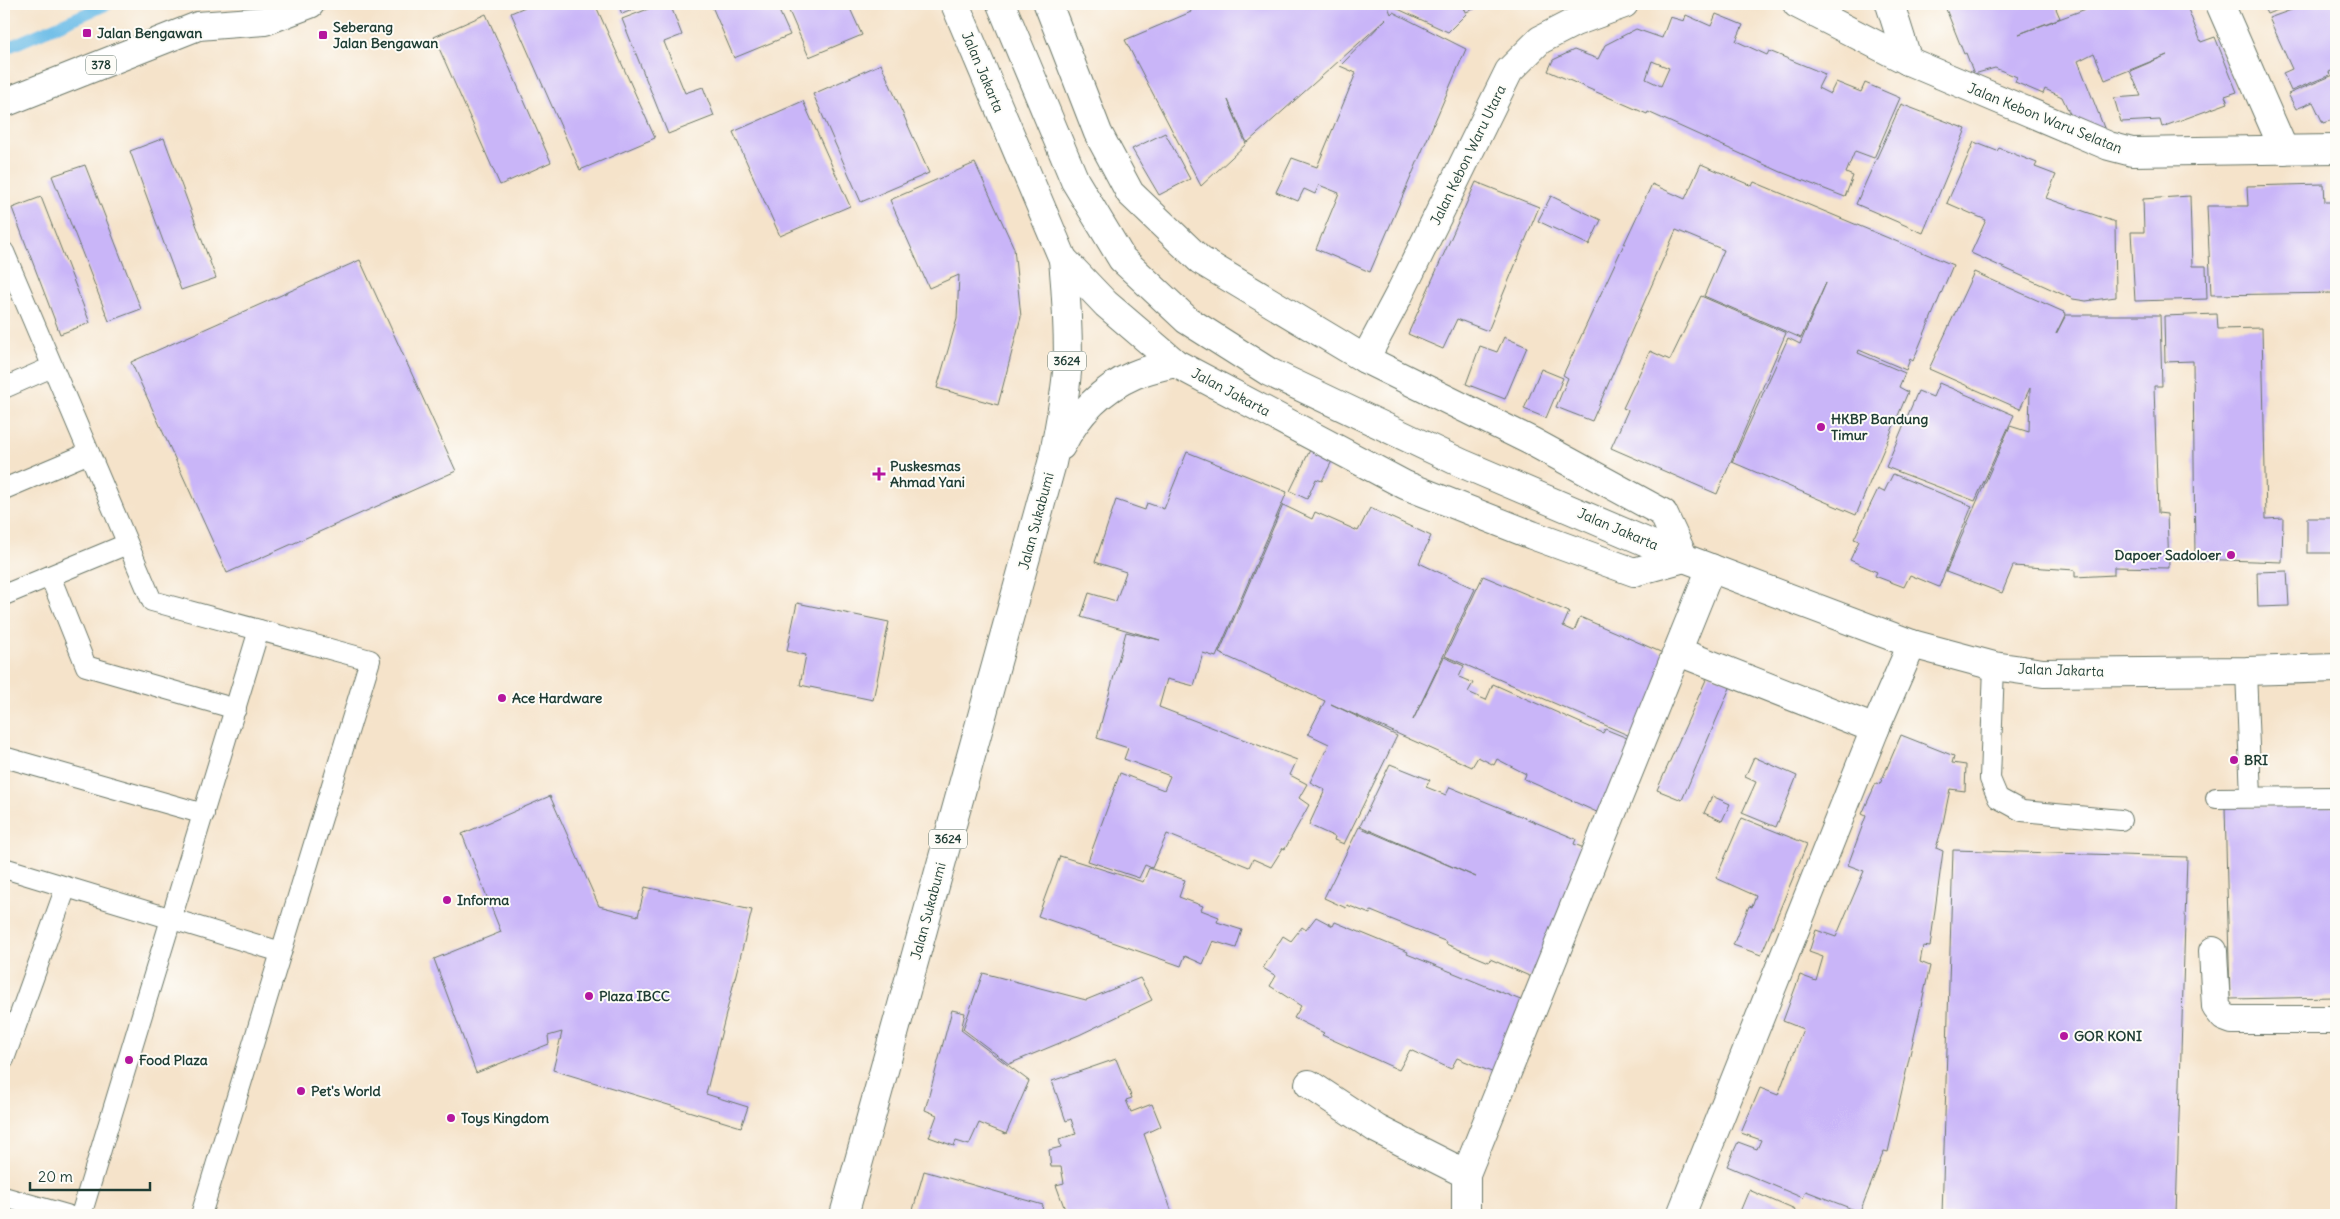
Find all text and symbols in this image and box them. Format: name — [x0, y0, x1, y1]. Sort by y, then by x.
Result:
place label: Seberang Jalan Bengawan — [333, 18, 438, 52]
place label: Jalan Bengawan — [97, 24, 202, 42]
marker: Jalan Bengawan — [81, 27, 93, 39]
marker: Seberang Jalan Bengawan — [317, 29, 329, 41]
street label: Jalan Jakarta — [958, 29, 1008, 115]
road number: 378 — [86, 56, 116, 74]
street label: Jalan Kebon Waru Selatan — [1965, 79, 2125, 157]
street label: Jalan Kebon Waru Utara — [1426, 82, 1510, 228]
road number: 3624 — [1048, 352, 1086, 371]
street label: Jalan Jakarta — [1189, 364, 1273, 420]
place label: HKBP Bandung Timur — [1831, 410, 1928, 444]
marker: HKBP Bandung Timur — [1815, 421, 1827, 433]
place label: Puskesmas Ahmad Yani — [890, 457, 965, 491]
marker: Puskesmas Ahmad Yani — [872, 467, 886, 481]
street label: Jalan Sukabumi — [1014, 470, 1058, 572]
street label: Jalan Jakarta — [1575, 504, 1661, 554]
place label: Dapoer Sadoloer — [2115, 546, 2221, 564]
marker: Dapoer Sadoloer — [2225, 549, 2237, 561]
street label: Jalan Jakarta — [2018, 660, 2104, 680]
place label: Ace Hardware — [512, 689, 603, 707]
marker: Ace Hardware — [496, 692, 508, 704]
place label: BRI — [2244, 751, 2268, 769]
marker: BRI — [2228, 754, 2240, 766]
road number: 3624 — [929, 830, 967, 849]
street label: Jalan Sukabumi — [906, 860, 950, 962]
place label: Informa — [457, 891, 509, 909]
marker: Informa — [441, 894, 453, 906]
place label: Plaza IBCC — [599, 987, 670, 1005]
marker: Plaza IBCC — [583, 990, 595, 1002]
place label: GOR KONI — [2074, 1027, 2142, 1045]
marker: GOR KONI — [2058, 1030, 2070, 1042]
place label: Food Plaza — [139, 1051, 208, 1069]
marker: Food Plaza — [123, 1054, 135, 1066]
place label: Pet's World — [311, 1082, 381, 1100]
marker: Pet's World — [295, 1085, 307, 1097]
place label: Toys Kingdom — [461, 1109, 550, 1127]
marker: Toys Kingdom — [445, 1112, 457, 1124]
scale bar — [30, 1159, 150, 1191]
text: 20 m — [38, 1167, 73, 1186]

